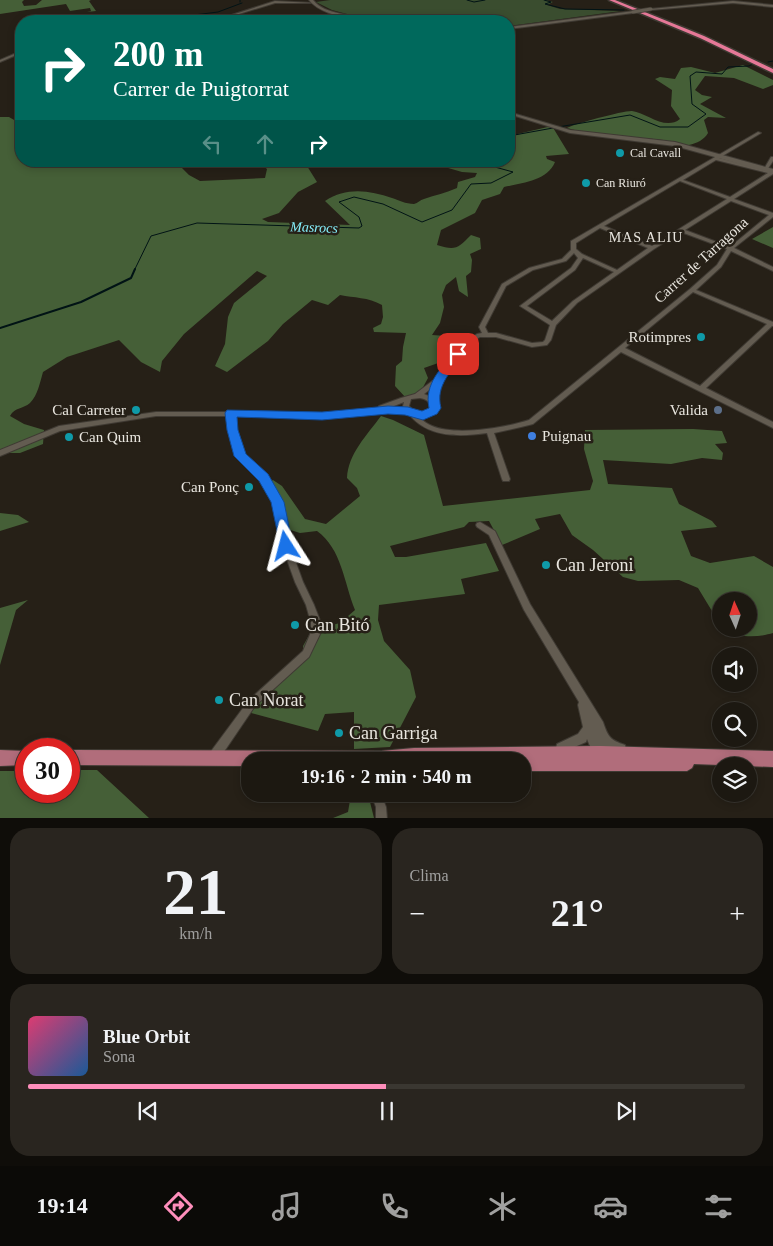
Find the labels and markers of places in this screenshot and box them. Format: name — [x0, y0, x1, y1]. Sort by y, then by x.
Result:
place label: Cal Cavall — [630, 146, 682, 160]
marker: Cal Cavall — [614, 147, 626, 159]
place label: Can Riuró — [596, 176, 646, 190]
marker: Can Riuró — [580, 177, 592, 189]
place label: Rotimpres — [629, 329, 691, 345]
marker: Rotimpres — [695, 331, 707, 343]
pin — [437, 333, 479, 375]
place label: Cal Carreter — [52, 402, 126, 418]
place label: Valida — [670, 402, 708, 418]
marker: Cal Carreter — [130, 404, 142, 416]
marker: Valida — [712, 404, 724, 416]
place label: Puignau — [542, 428, 592, 444]
place label: Can Quim — [79, 429, 141, 445]
marker: Puignau — [526, 430, 538, 442]
marker: Can Quim — [63, 431, 75, 443]
place label: Can Ponç — [181, 479, 239, 495]
marker: Can Ponç — [243, 481, 255, 493]
place label: Can Jeroni — [556, 555, 633, 575]
marker: Can Jeroni — [540, 559, 552, 571]
place label: Can Bitó — [305, 615, 370, 635]
marker: Can Bitó — [289, 619, 301, 631]
place label: Can Norat — [229, 690, 303, 710]
marker: Can Norat — [213, 694, 225, 706]
place label: Can Garriga — [349, 723, 437, 743]
marker: Can Garriga — [333, 727, 345, 739]

